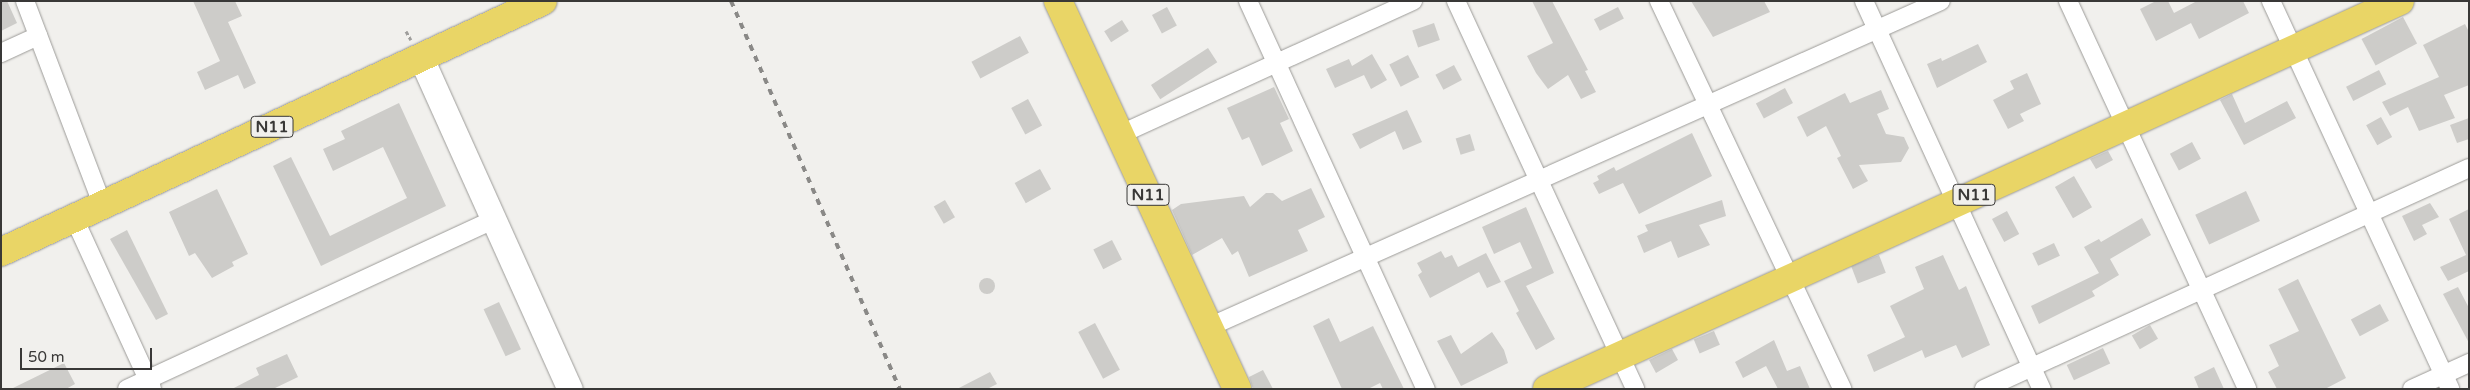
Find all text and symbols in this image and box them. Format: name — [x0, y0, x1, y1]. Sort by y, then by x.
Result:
road number: N11 — [250, 114, 294, 140]
road number: N11 — [1126, 182, 1170, 208]
road number: N11 — [1952, 182, 1996, 208]
scale bar — [22, 338, 155, 370]
text: 50 m — [28, 348, 65, 366]

